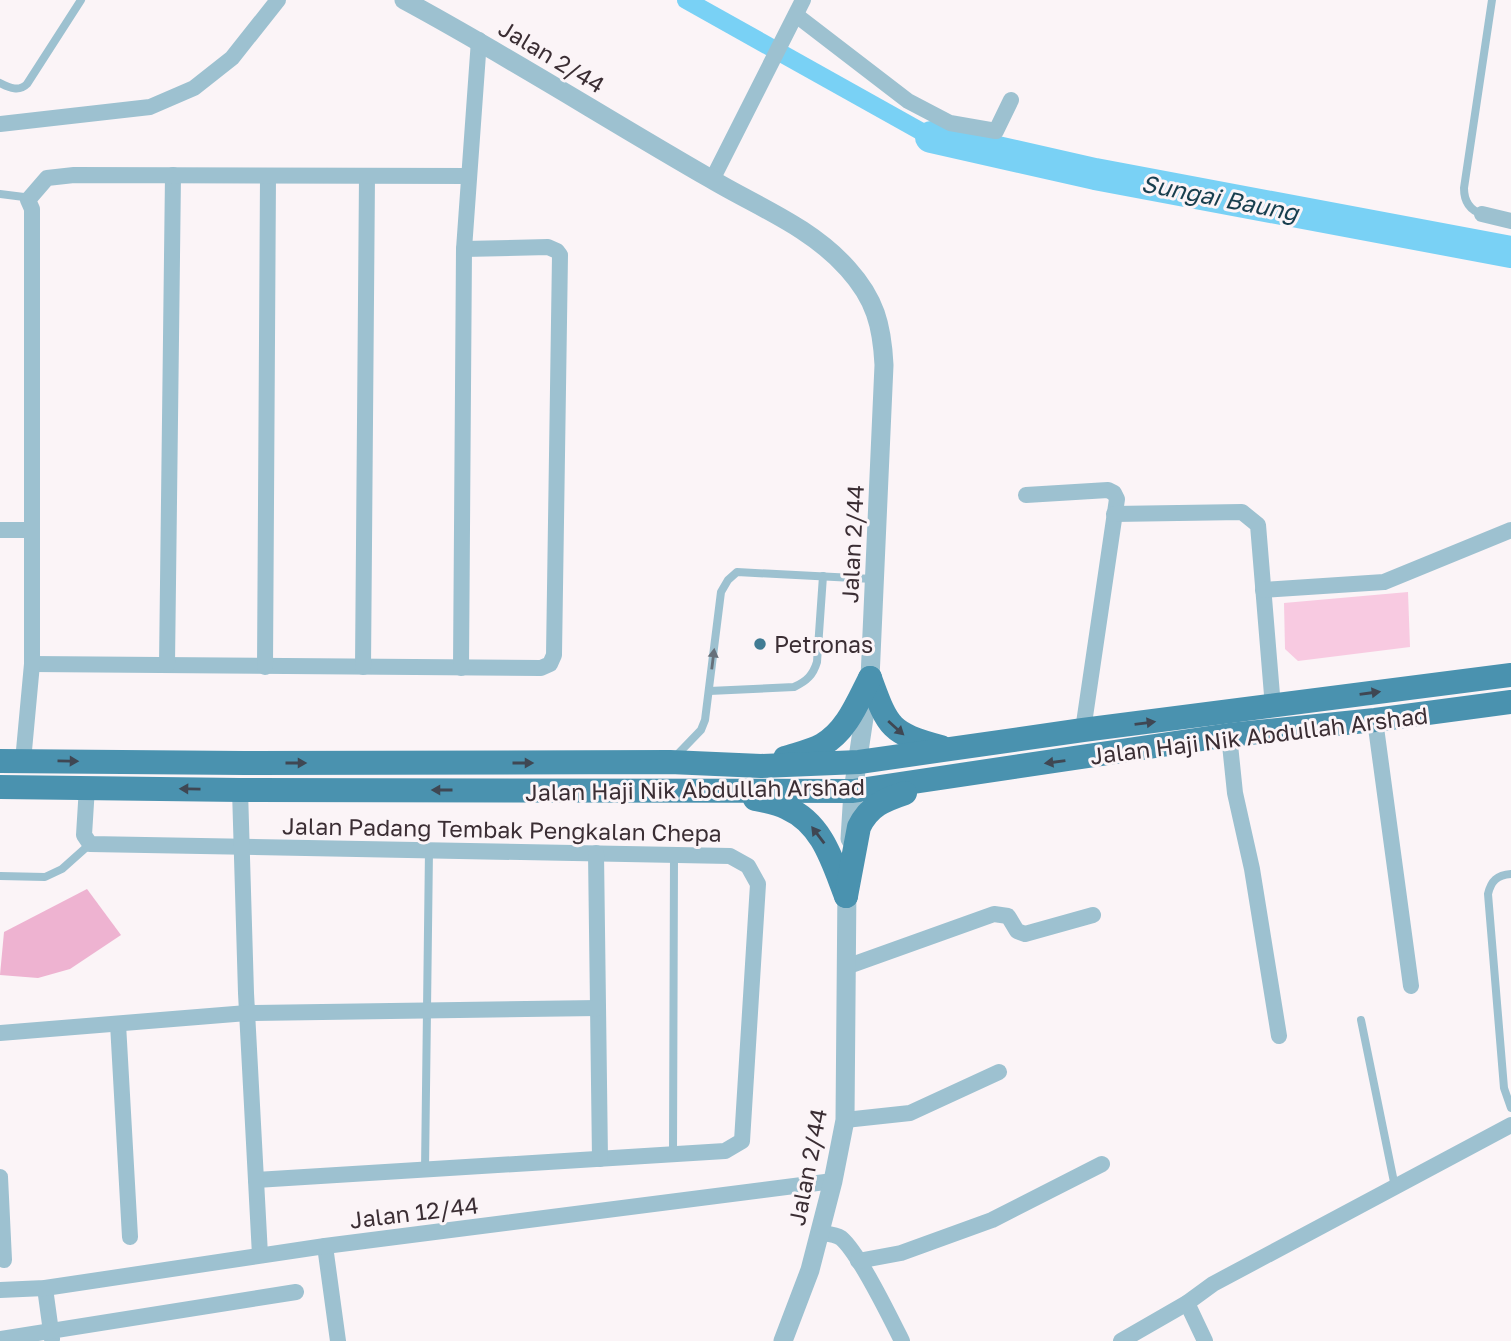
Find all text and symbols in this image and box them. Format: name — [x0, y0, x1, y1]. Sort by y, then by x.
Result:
street label: Jalan 2/44 — [494, 13, 610, 99]
water label: Sungai Baung — [1139, 168, 1303, 228]
street label: Jalan 2/44 — [835, 484, 869, 604]
place label: Petronas — [774, 630, 873, 658]
marker: Petronas — [752, 636, 768, 652]
one-way arrow — [707, 648, 718, 670]
one-way arrow — [1359, 688, 1381, 699]
street label: Jalan Haji Nik Abdullah Arshad — [1089, 700, 1429, 770]
one-way arrow — [1134, 717, 1156, 728]
one-way arrow — [887, 720, 905, 736]
one-way arrow — [57, 755, 79, 767]
one-way arrow — [285, 757, 307, 769]
one-way arrow — [512, 757, 534, 769]
one-way arrow — [1044, 757, 1066, 768]
street label: Jalan Haji Nik Abdullah Arshad — [525, 772, 865, 806]
one-way arrow — [179, 783, 201, 795]
one-way arrow — [431, 784, 453, 796]
street label: Jalan Padang Tembak Pengkalan Chepa — [282, 811, 722, 847]
one-way arrow — [810, 826, 825, 844]
street label: Jalan 2/44 — [782, 1106, 832, 1228]
street label: Jalan 12/44 — [348, 1190, 480, 1234]

